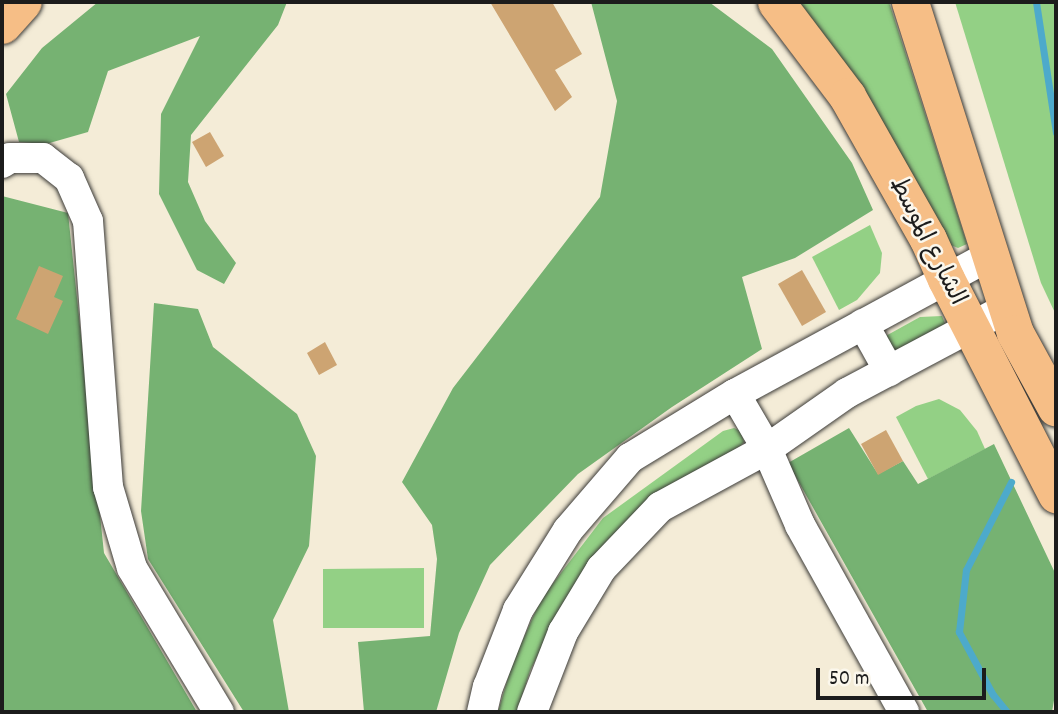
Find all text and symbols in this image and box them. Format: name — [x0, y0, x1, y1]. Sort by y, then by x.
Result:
street label: الشارع الموسط — [881, 173, 971, 311]
scale bar — [820, 654, 990, 698]
text: 50 m — [829, 665, 869, 695]

